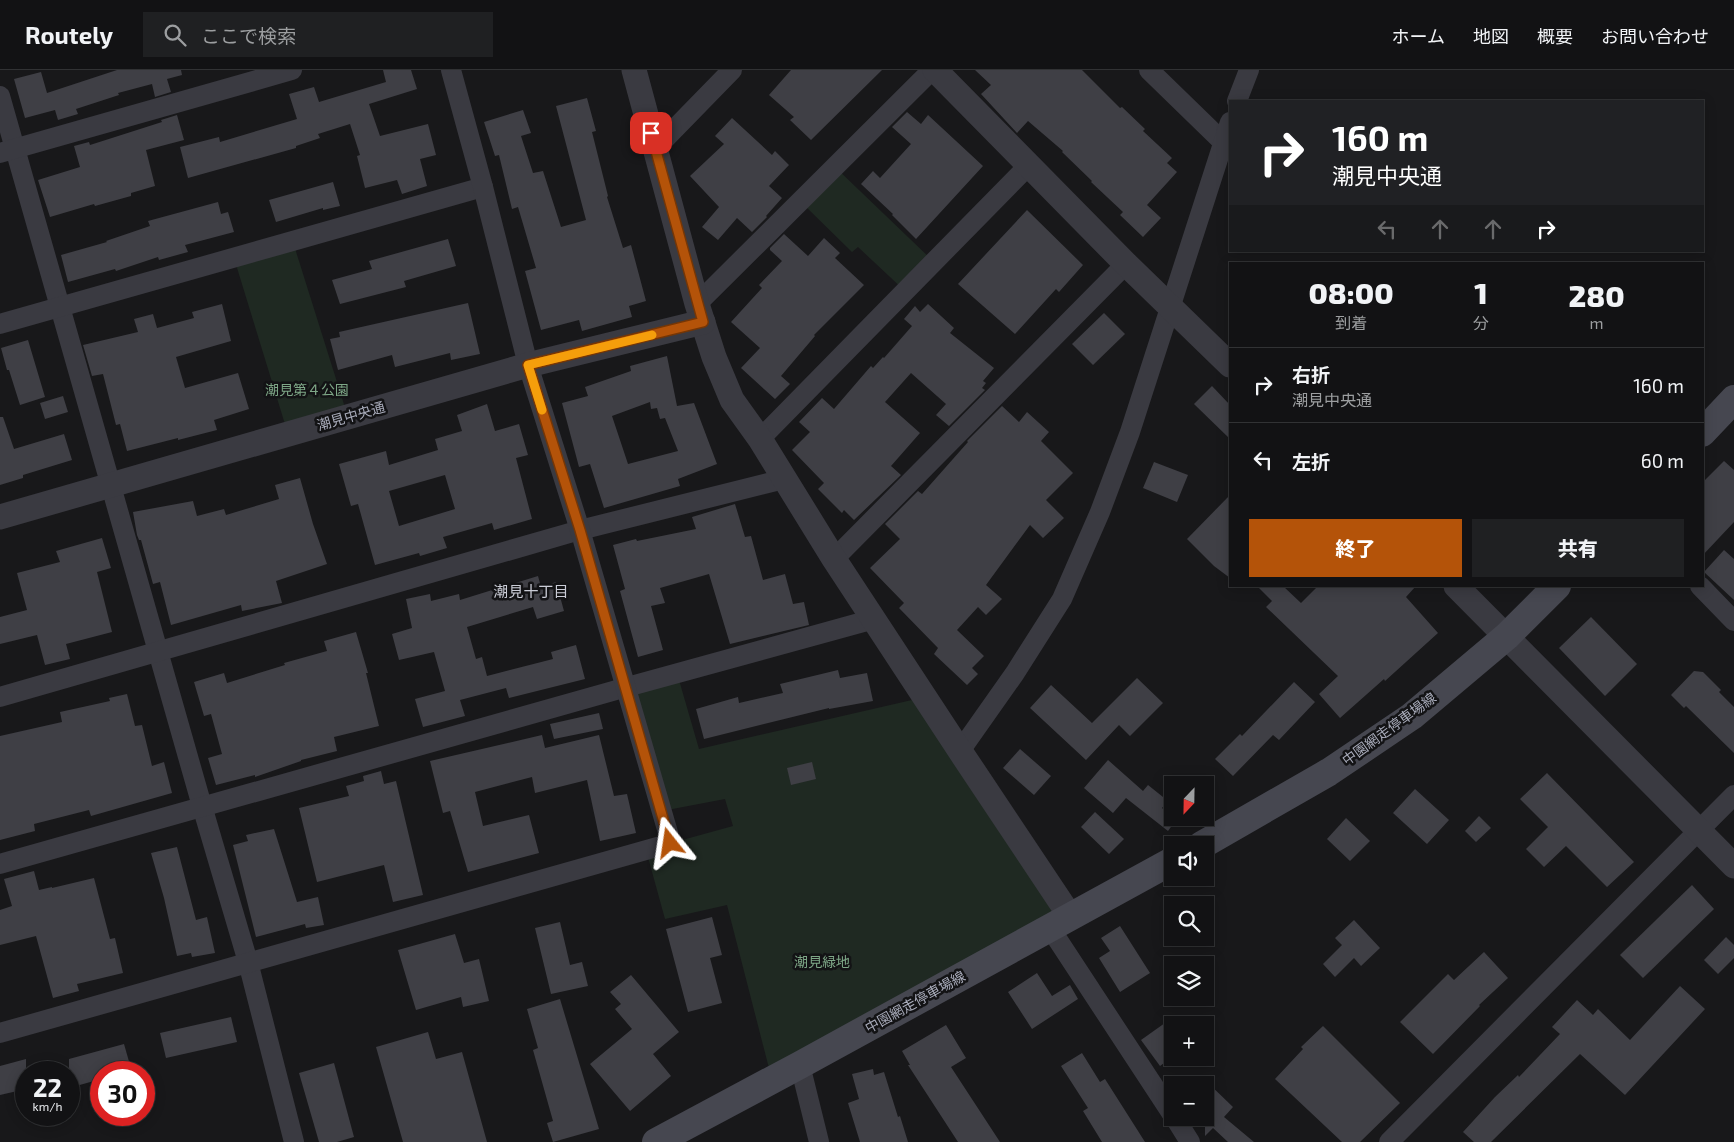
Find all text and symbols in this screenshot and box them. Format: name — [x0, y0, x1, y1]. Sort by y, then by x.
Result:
search box — [143, 12, 493, 57]
text: Routely — [25, 20, 113, 49]
icon: search — [161, 21, 189, 49]
text: ここで検索 — [201, 24, 296, 47]
text: ホーム — [1392, 25, 1445, 47]
text: 地図 — [1473, 25, 1509, 47]
text: 概要 — [1537, 25, 1573, 47]
text: お問い合わせ — [1601, 25, 1709, 47]
pin — [630, 112, 672, 154]
text: 160 m — [1332, 116, 1428, 158]
icon: arrive — [637, 119, 665, 147]
icon: right — [1249, 120, 1314, 185]
text: 潮見中央通 — [1332, 162, 1442, 188]
icon: left — [1373, 215, 1401, 243]
icon: ahead — [1426, 215, 1454, 243]
icon: ahead — [1479, 215, 1507, 243]
icon: right — [1532, 215, 1560, 243]
text: 08:00 — [1308, 274, 1394, 310]
text: 1 — [1474, 274, 1488, 310]
text: 280 — [1568, 277, 1625, 313]
text: 到着 — [1335, 313, 1367, 332]
text: 分 — [1473, 313, 1489, 332]
text: m — [1589, 313, 1604, 332]
text: 右折 — [1292, 363, 1330, 386]
icon: right — [1249, 371, 1277, 399]
text: 160 m — [1633, 374, 1684, 397]
park label: 潮見第４公園 — [265, 381, 349, 398]
text: 潮見中央通 — [1292, 390, 1372, 409]
street label: 潮見中央通 — [315, 398, 387, 433]
icon: left — [1249, 446, 1277, 474]
text: 60 m — [1641, 449, 1684, 472]
text: 左折 — [1292, 450, 1330, 473]
button: 終了 — [1249, 519, 1462, 577]
button: 共有 — [1472, 519, 1684, 577]
district label: 潮見十丁目 — [493, 582, 569, 600]
street label: 中園網走停車場線 — [1338, 689, 1439, 768]
north arrow — [1164, 776, 1214, 826]
map controls — [1164, 776, 1214, 1126]
position arrow — [643, 816, 695, 868]
button: sound — [1164, 836, 1214, 886]
button: search — [1164, 896, 1214, 946]
park label: 潮見緑地 — [794, 953, 850, 970]
button: layers — [1164, 956, 1214, 1006]
street label: 中園網走停車場線 — [862, 967, 968, 1036]
button: + — [1164, 1016, 1214, 1066]
speed limit sign: 30 — [90, 1061, 155, 1126]
text: 22 — [33, 1072, 62, 1102]
button: − — [1164, 1076, 1214, 1126]
text: km/h — [33, 1099, 62, 1113]

